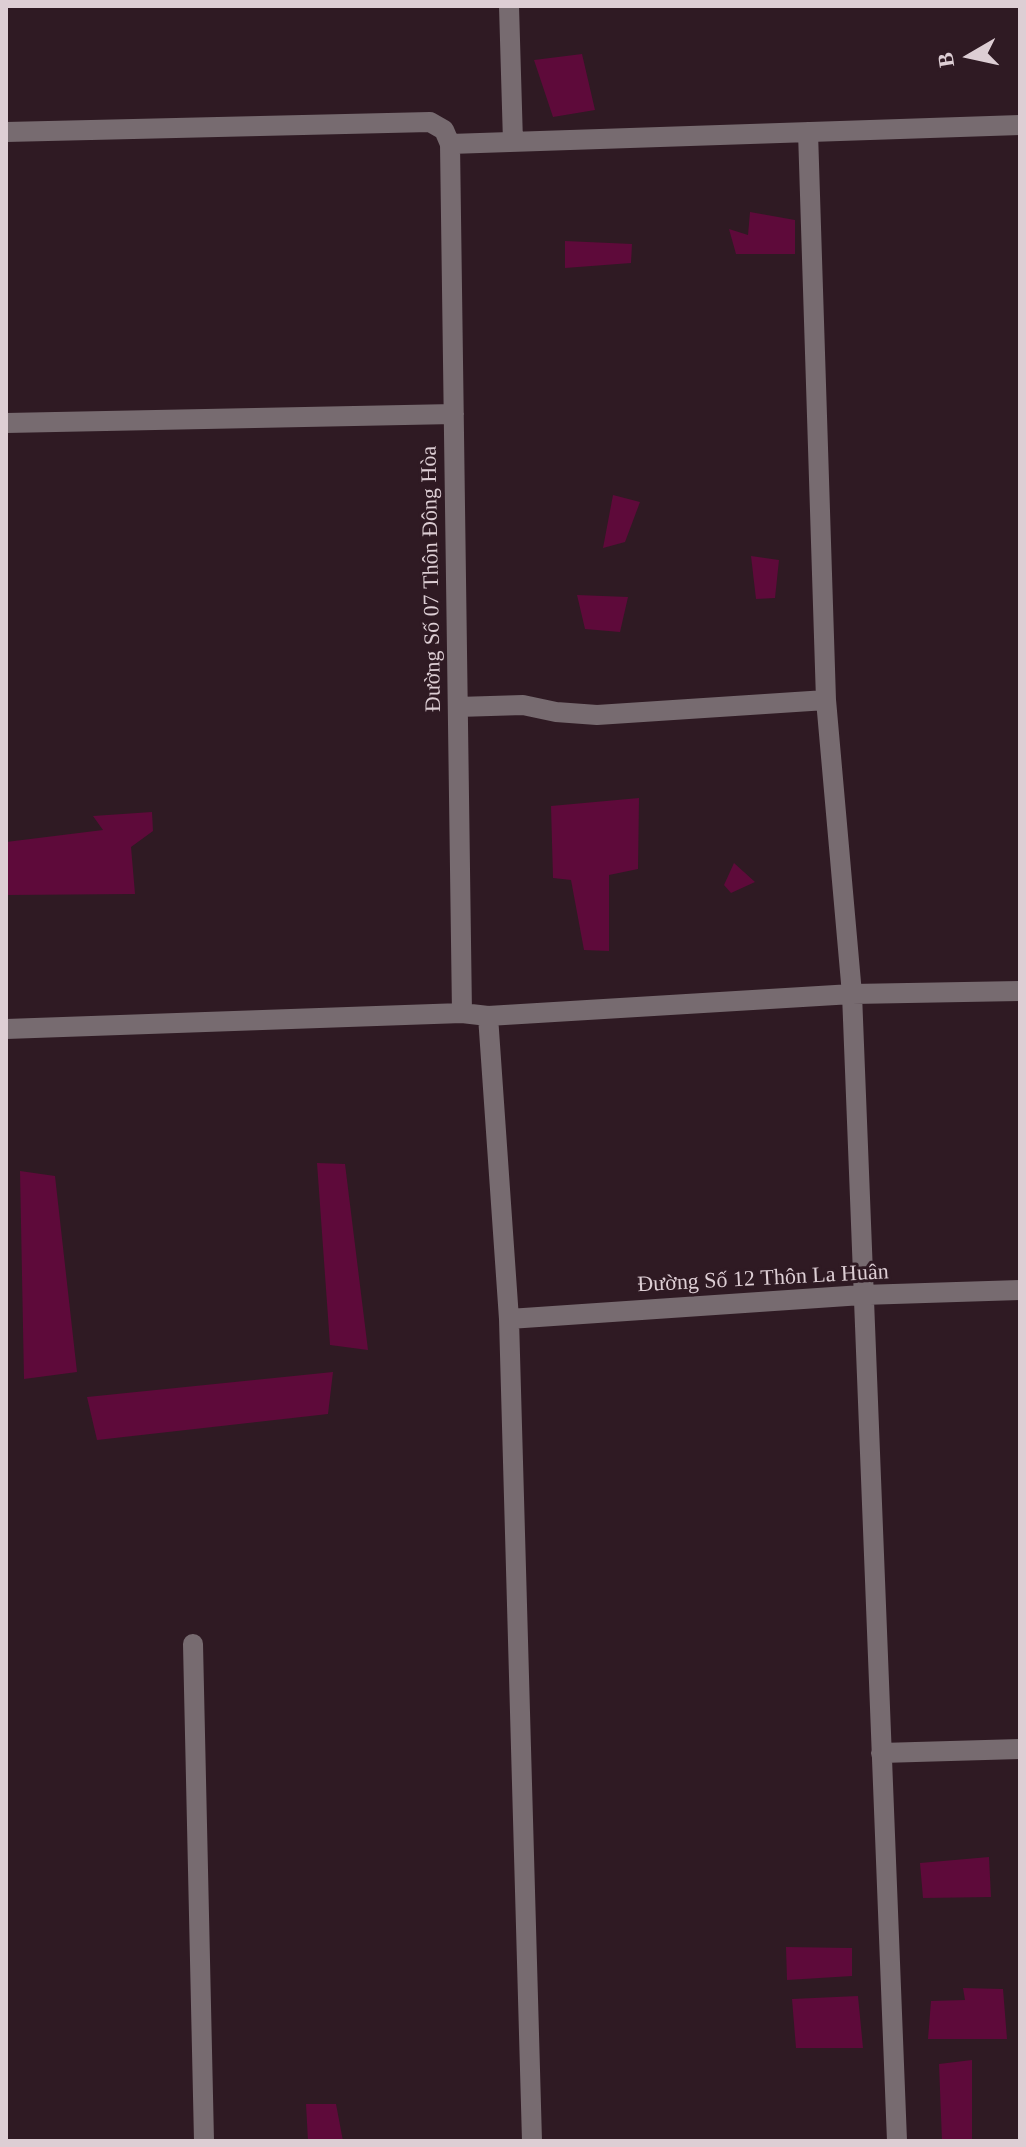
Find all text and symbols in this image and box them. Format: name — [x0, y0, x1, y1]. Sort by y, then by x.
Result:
north arrow — [930, 16, 1010, 96]
text: B — [932, 51, 959, 69]
street label: Đường Số 07 Thôn Đông Hòa — [416, 446, 448, 712]
street label: Đường Số 12 Thôn La Huân — [637, 1259, 889, 1299]

